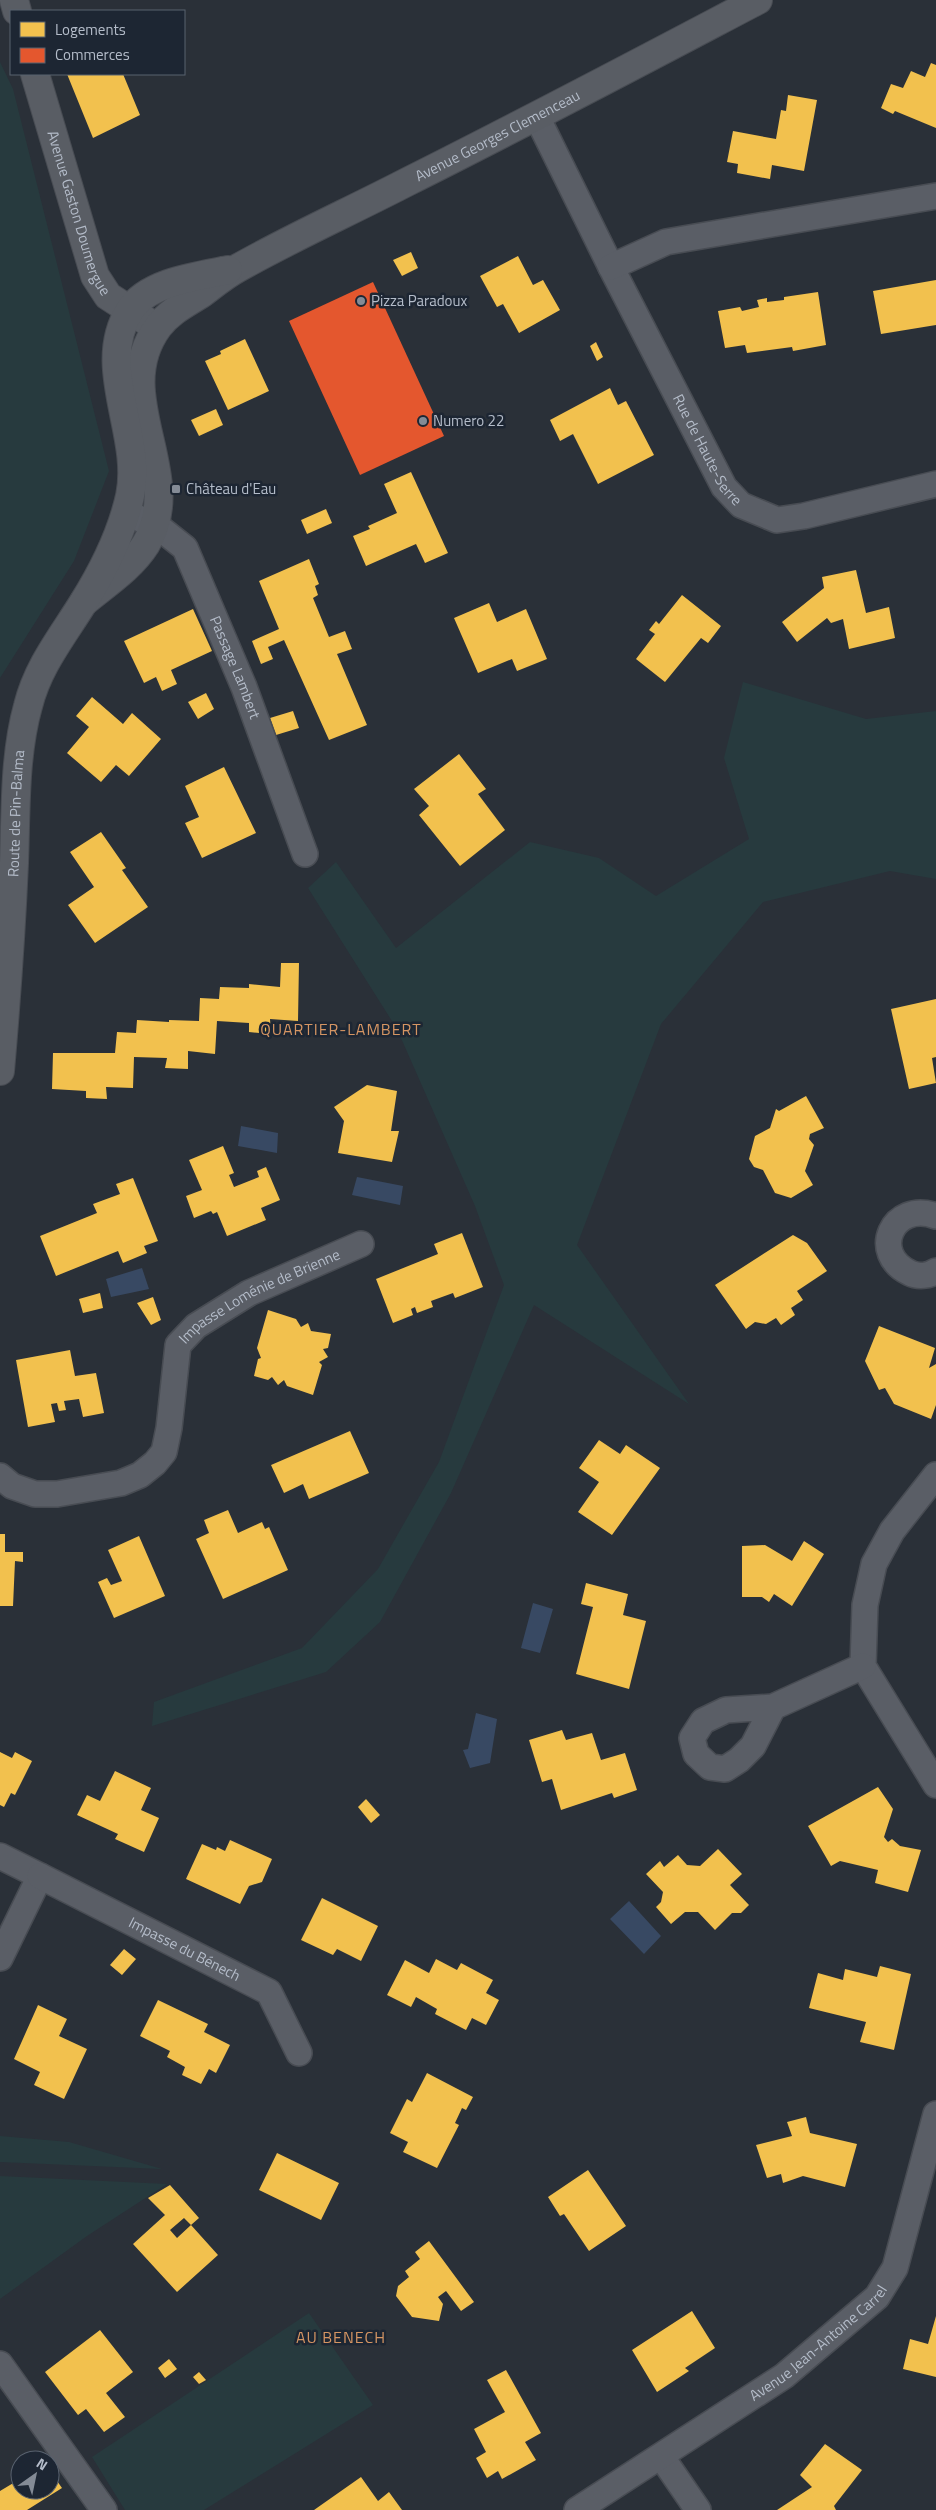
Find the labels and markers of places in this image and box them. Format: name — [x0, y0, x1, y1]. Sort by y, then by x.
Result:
place label: Pizza Paradoux — [371, 289, 468, 312]
marker: Pizza Paradoux — [355, 295, 367, 307]
place label: Numero 22 — [433, 409, 504, 432]
marker: Numero 22 — [417, 415, 429, 427]
place label: Château d'Eau — [186, 477, 276, 500]
marker: Château d'Eau — [170, 483, 182, 495]

